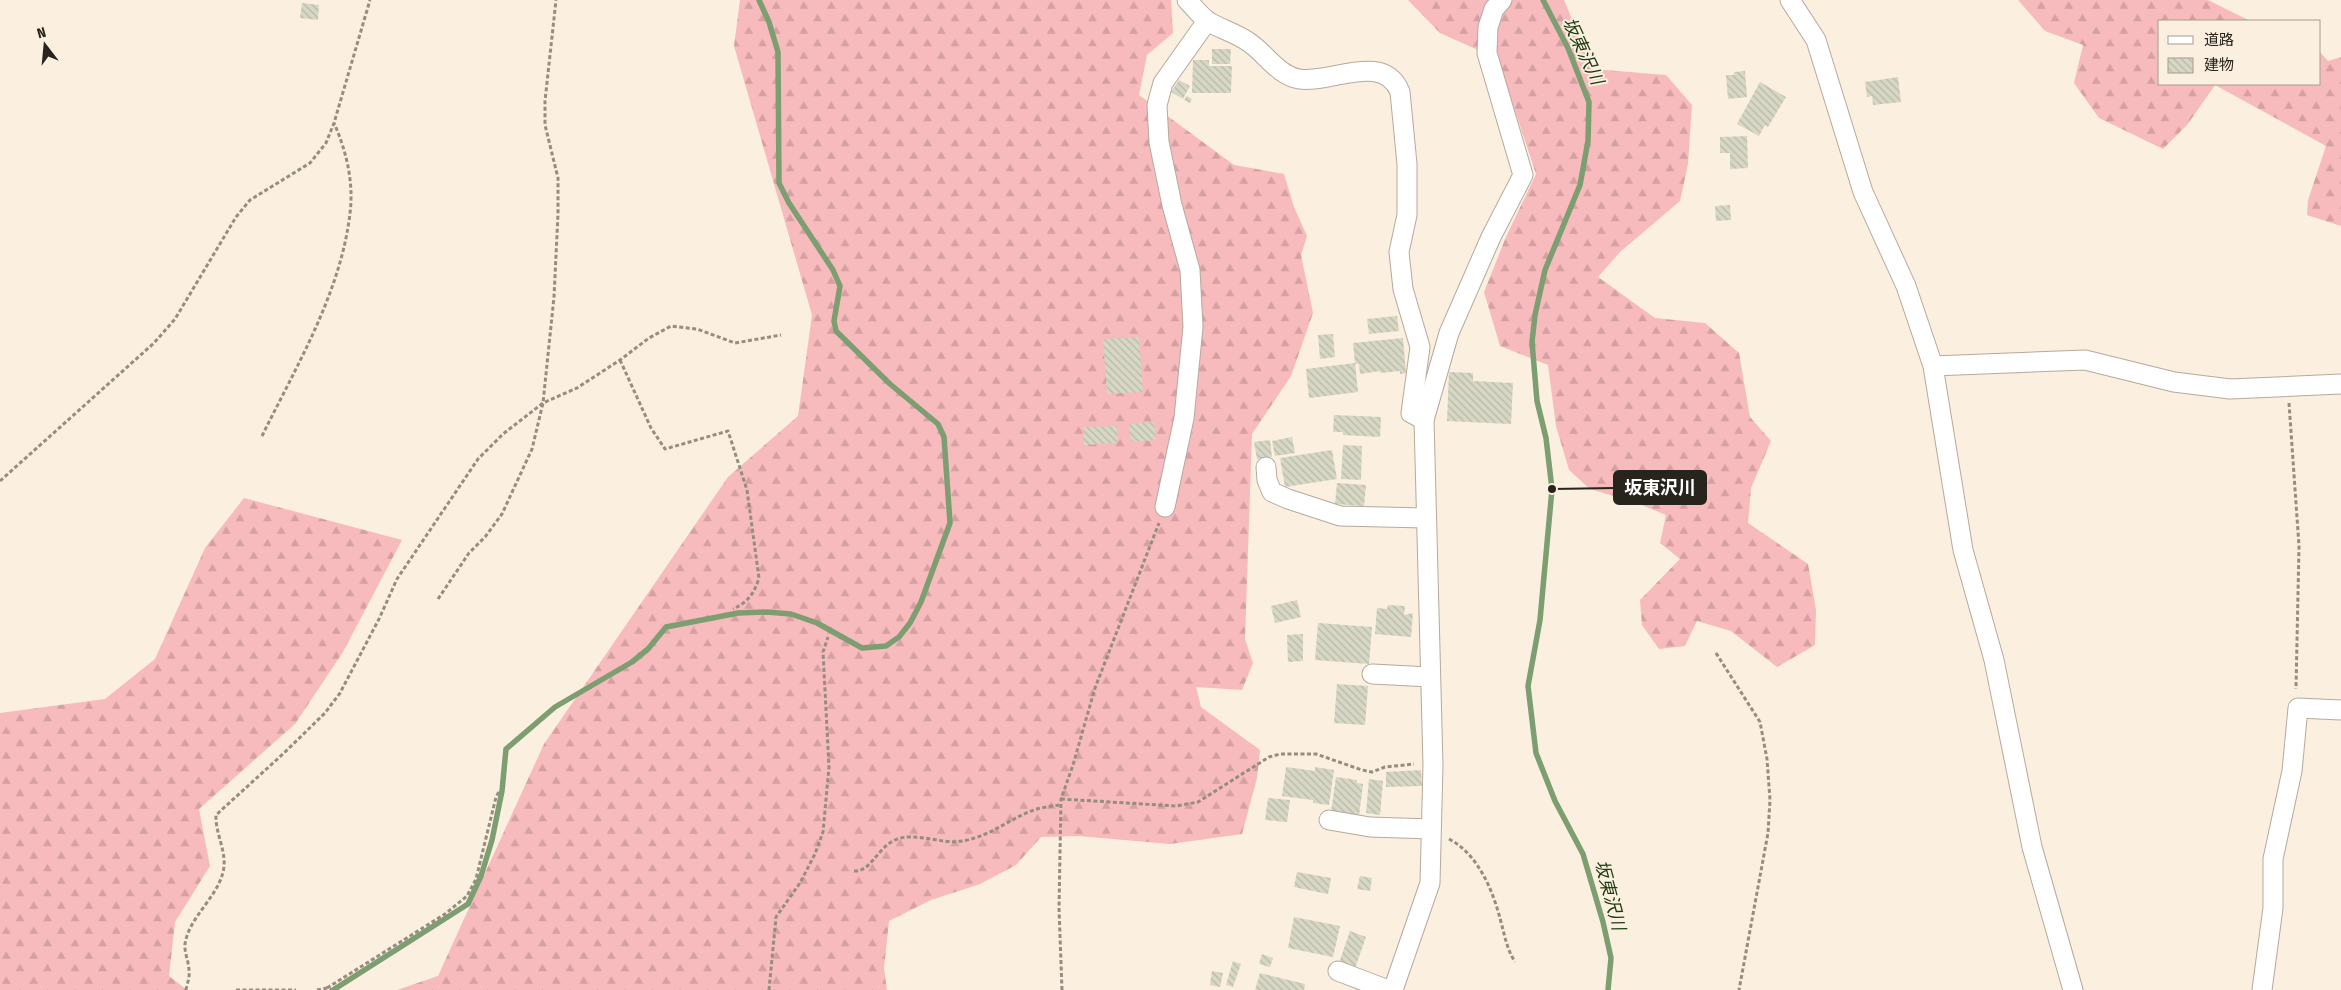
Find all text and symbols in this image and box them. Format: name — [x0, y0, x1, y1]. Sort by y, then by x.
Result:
water label: 坂東沢川 — [1558, 14, 1609, 90]
north arrow — [20, 20, 70, 70]
legend — [2158, 20, 2321, 85]
text: N — [35, 24, 48, 42]
text: 道路 — [2204, 31, 2234, 49]
text: 建物 — [2204, 56, 2234, 74]
callout: 坂東沢川 — [1614, 471, 1706, 504]
text: 坂東沢川 — [1624, 477, 1696, 499]
water label: 坂東沢川 — [1590, 857, 1630, 935]

